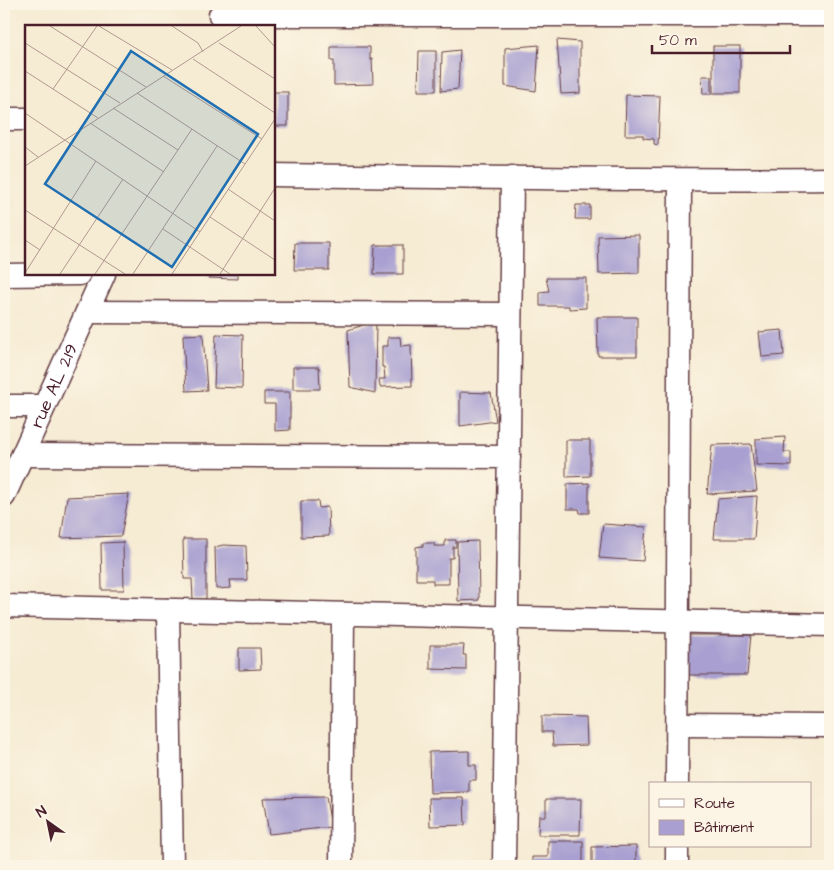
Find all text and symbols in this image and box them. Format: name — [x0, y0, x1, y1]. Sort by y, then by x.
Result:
scale bar — [652, 22, 789, 54]
inset map — [25, 25, 275, 275]
text: 50 m — [659, 30, 697, 51]
street label: rue AL 219 — [24, 339, 84, 432]
legend — [649, 782, 812, 848]
text: Route — [694, 793, 735, 814]
north arrow — [22, 798, 72, 848]
text: N — [32, 801, 51, 823]
text: Bâtiment — [694, 817, 754, 838]

